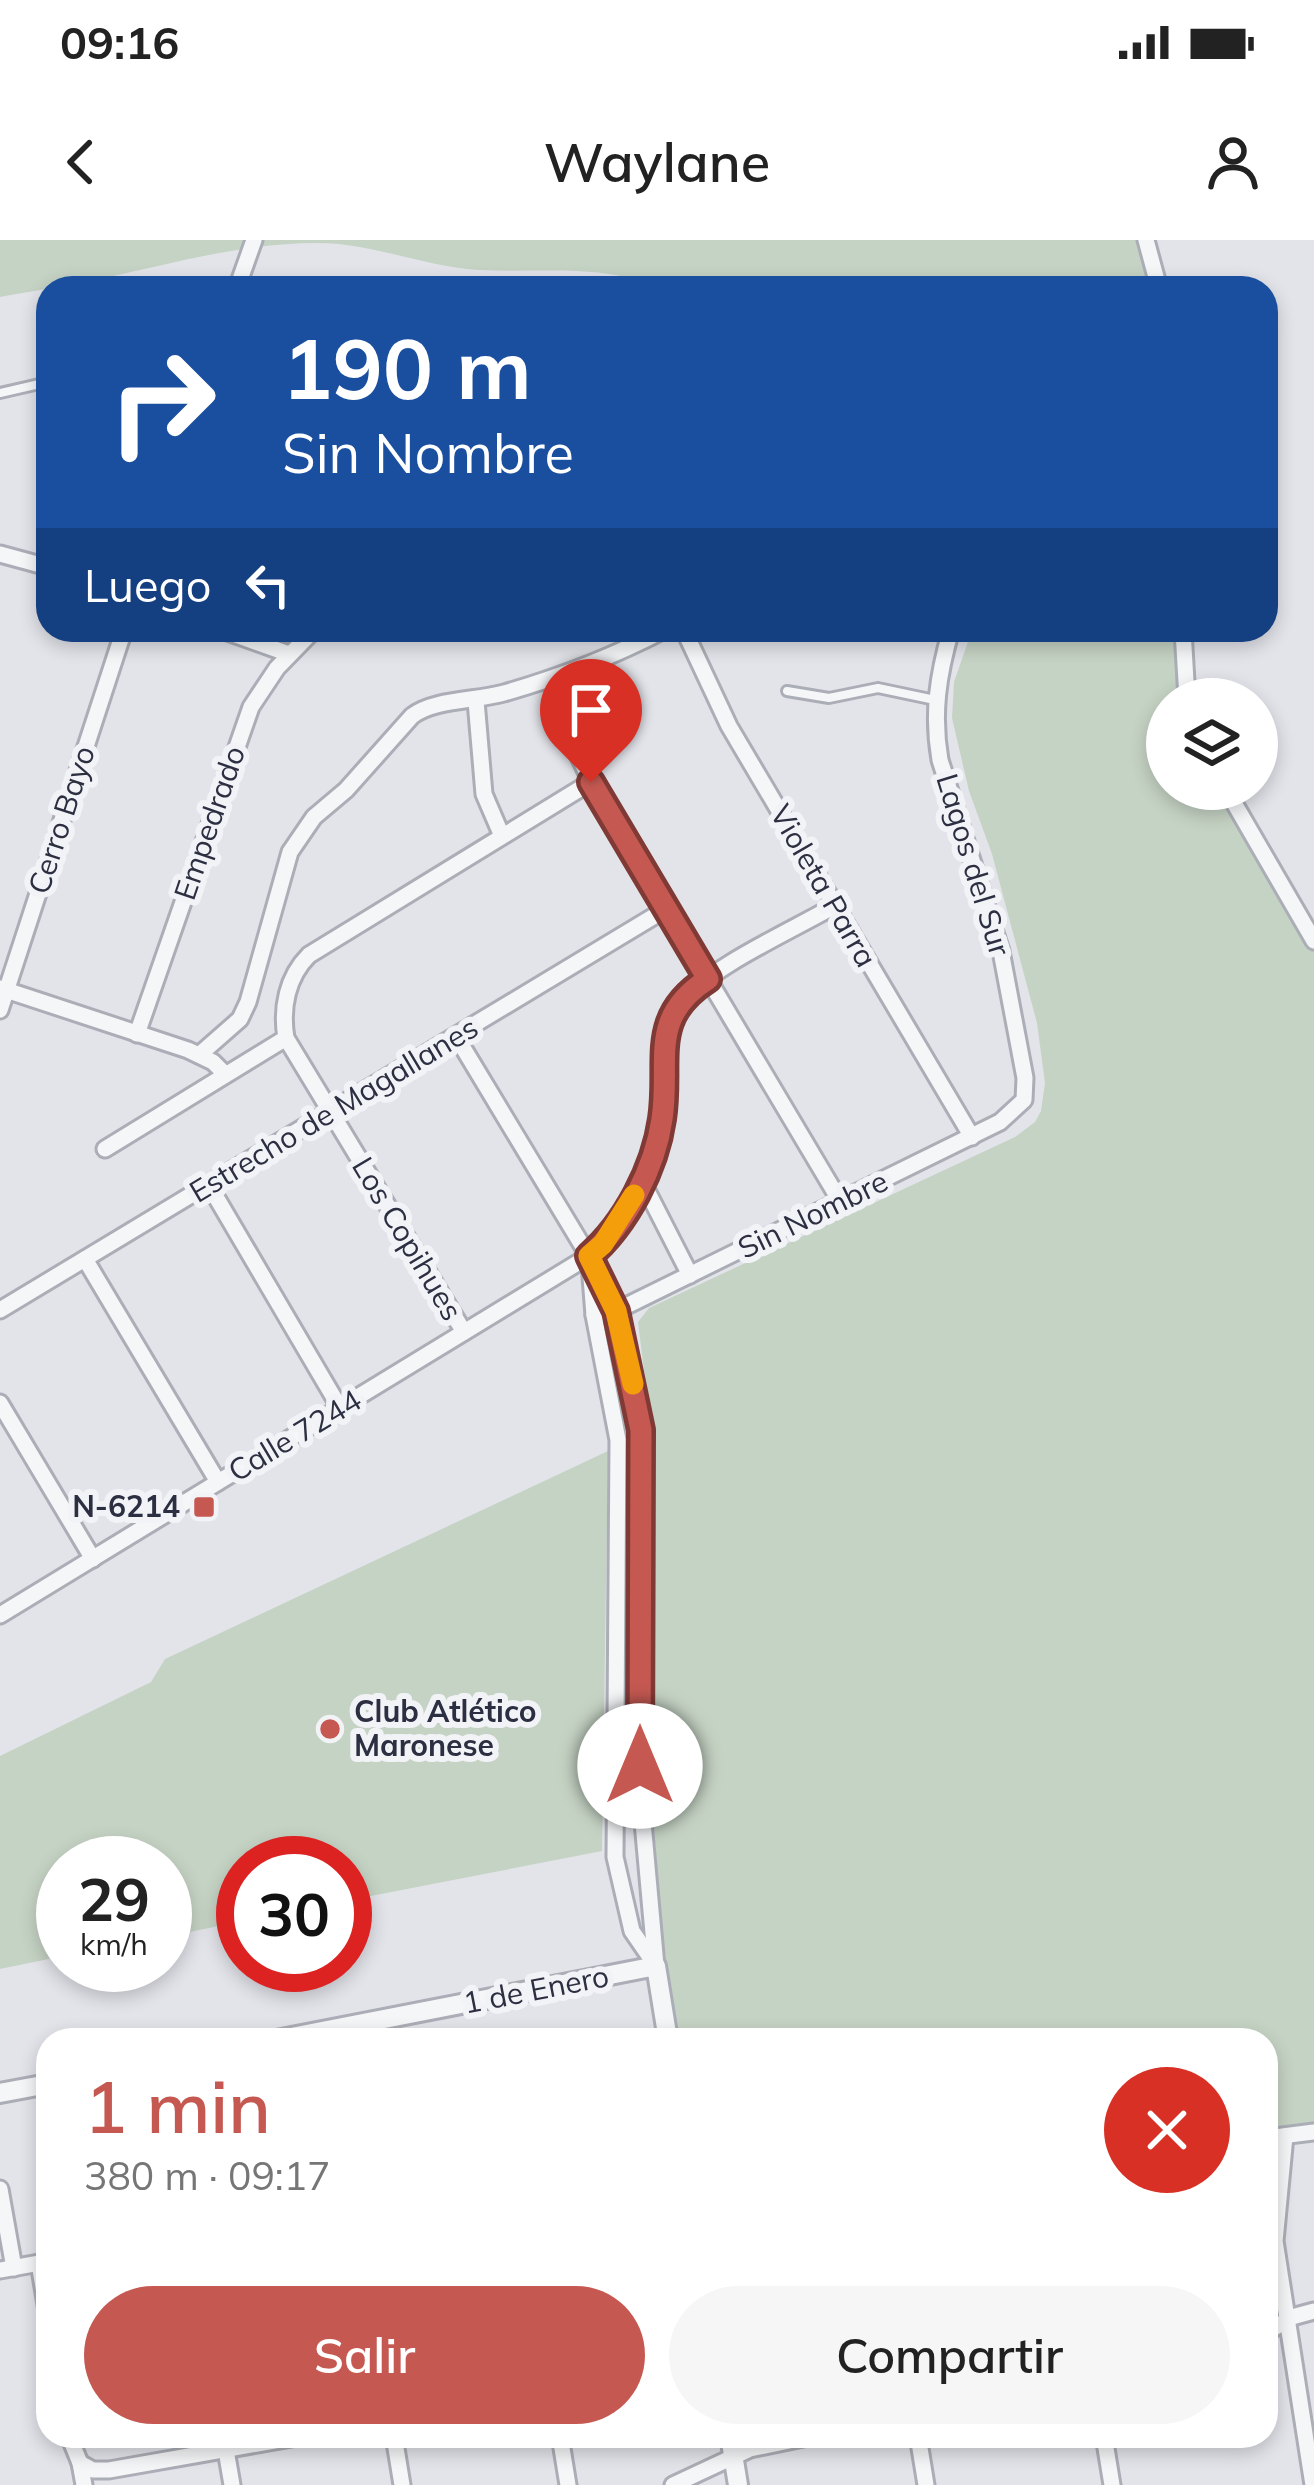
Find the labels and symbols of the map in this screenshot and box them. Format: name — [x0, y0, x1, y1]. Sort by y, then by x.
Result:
pin — [540, 659, 642, 782]
street label: Cerro Bayo — [19, 741, 103, 899]
street label: Empedrado — [165, 741, 253, 905]
street label: Lagos del Sur — [928, 769, 1020, 960]
street label: Violeta Parra — [762, 797, 886, 974]
street label: Estrecho de Magallanes — [182, 1008, 485, 1210]
street label: Los Copihues — [344, 1150, 471, 1327]
street label: Sin Nombre — [731, 1161, 894, 1267]
street label: Calle 7244 — [221, 1381, 368, 1490]
place label: N-6214 — [72, 1487, 180, 1525]
marker: N-6214 — [191, 1494, 217, 1520]
place label: Club Atlético Maronese — [354, 1692, 537, 1764]
position arrow — [577, 1703, 703, 1829]
marker: Club Atlético Maronese — [317, 1716, 343, 1742]
speed limit sign: 30 — [216, 1836, 372, 1992]
street label: 1 de Enero — [460, 1956, 612, 2022]

